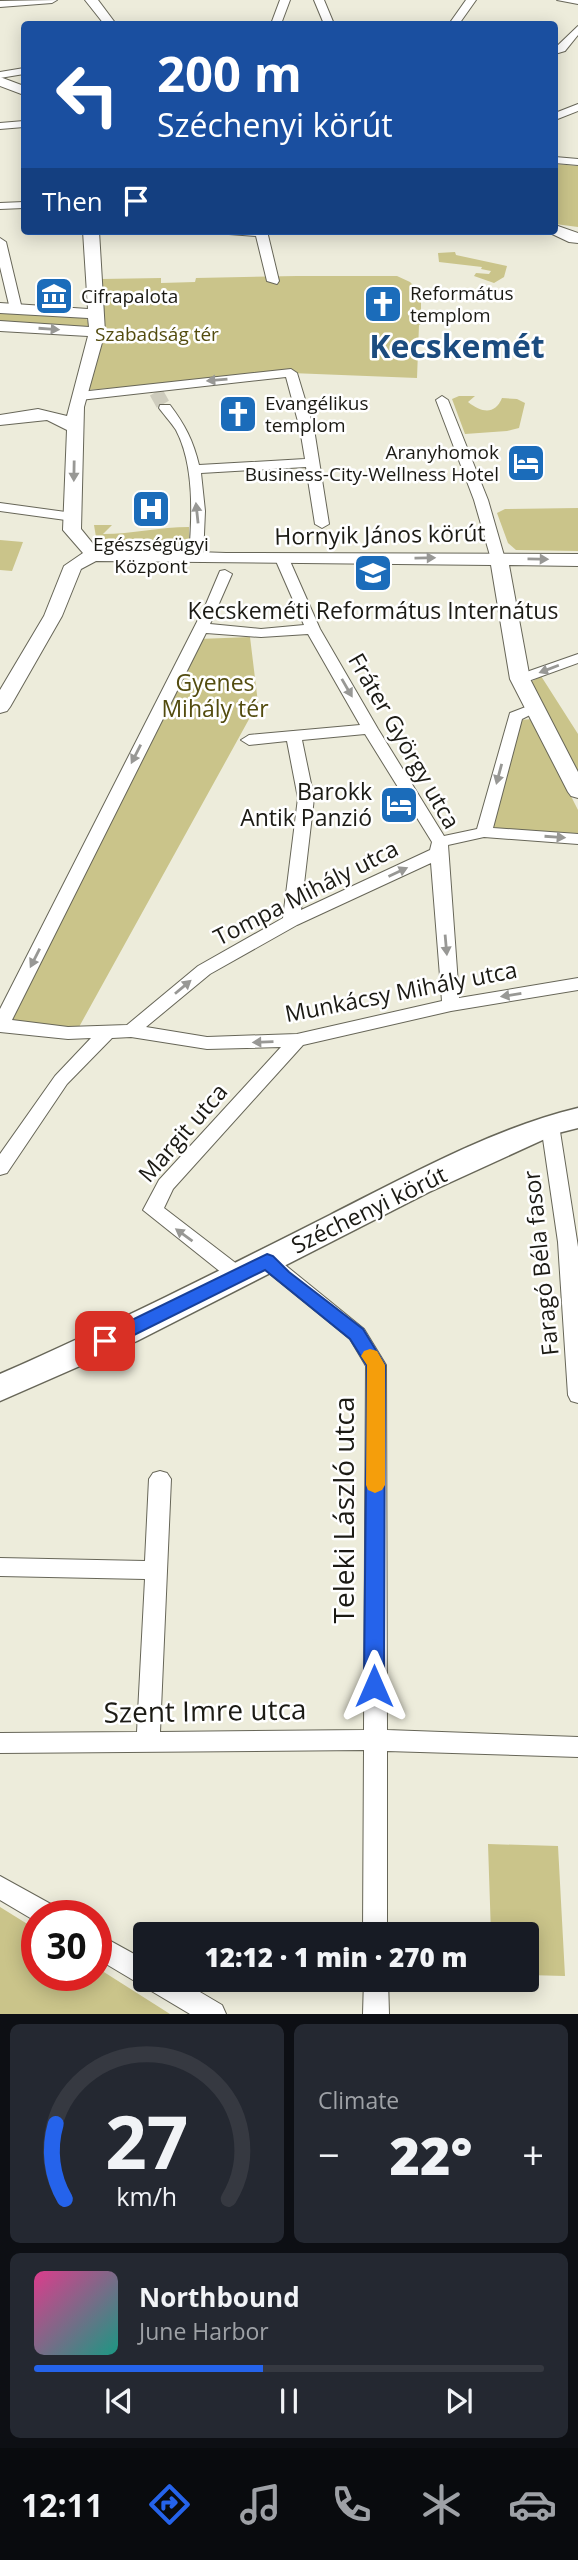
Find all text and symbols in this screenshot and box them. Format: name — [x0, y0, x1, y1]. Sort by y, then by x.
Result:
text: 200 m — [157, 40, 302, 106]
icon: left — [42, 49, 133, 140]
text: Széchenyi körút — [157, 103, 393, 146]
icon: arrive — [117, 182, 155, 220]
text: Then — [42, 183, 103, 219]
museum icon: Cifrapalota — [33, 275, 75, 317]
place label: Református templom — [410, 280, 514, 328]
place label: Cifrapalota — [81, 283, 178, 309]
church icon: Református templom — [362, 283, 404, 325]
park label: Szabadság tér — [95, 321, 219, 347]
one-way arrow — [38, 324, 60, 335]
district label: Kecskemét — [369, 324, 545, 367]
one-way arrow — [206, 375, 228, 386]
place label: Evangélikus templom — [265, 390, 369, 438]
church icon: Evangélikus templom — [217, 393, 259, 435]
place label: Aranyhomok Business-City-Wellness Hotel — [245, 439, 499, 487]
hotel icon: Aranyhomok Business-City-Wellness Hotel — [505, 442, 547, 484]
one-way arrow — [68, 460, 80, 482]
hospital icon: Egészségügyi Központ — [130, 488, 172, 530]
one-way arrow — [192, 502, 203, 524]
street label: Hornyik János körút — [274, 516, 486, 552]
place label: Egészségügyi Központ — [93, 531, 209, 579]
school or university icon: Kecskeméti Református Internátus — [352, 552, 394, 594]
one-way arrow — [414, 552, 436, 564]
one-way arrow — [527, 553, 549, 565]
place label: Kecskeméti Református Internátus — [188, 594, 558, 626]
street label: Fráter György utca — [341, 647, 468, 834]
one-way arrow — [539, 663, 560, 674]
park label: Gyenes Mihály tér — [161, 666, 269, 724]
one-way arrow — [340, 678, 352, 698]
one-way arrow — [131, 744, 142, 764]
one-way arrow — [494, 764, 504, 785]
place label: Barokk Antik Panzió — [240, 775, 372, 833]
hotel icon: Barokk Antik Panzió — [378, 784, 420, 826]
street label: Tompa Mihály utca — [208, 832, 403, 953]
one-way arrow — [544, 832, 566, 843]
one-way arrow — [388, 866, 408, 878]
one-way arrow — [441, 935, 452, 957]
one-way arrow — [29, 948, 40, 968]
street label: Munkácsy Mihály utca — [282, 953, 520, 1029]
one-way arrow — [175, 980, 192, 995]
one-way arrow — [500, 990, 522, 1001]
one-way arrow — [252, 1036, 274, 1047]
street label: Margit utca — [130, 1076, 234, 1189]
street label: Széchenyi körút — [285, 1158, 452, 1261]
street label: Faragó Béla fasor — [514, 1168, 566, 1357]
one-way arrow — [175, 1229, 193, 1243]
pin — [75, 1311, 135, 1371]
icon: arrive — [86, 1322, 124, 1360]
street label: Teleki László utca — [324, 1397, 362, 1623]
position arrow — [337, 1649, 411, 1723]
street label: Szent Imre utca — [103, 1689, 307, 1731]
speed limit sign: 30 — [21, 1900, 112, 1991]
text: 12:12 · 1 min · 270 m — [205, 1939, 467, 1975]
text: Climate — [318, 2084, 399, 2116]
text: 27 — [105, 2092, 189, 2191]
text: 22° — [390, 2119, 472, 2190]
text: − — [318, 2128, 340, 2180]
text: + — [522, 2128, 544, 2180]
text: km/h — [117, 2179, 177, 2213]
text: Northbound — [139, 2279, 300, 2315]
text: June Harbor — [139, 2315, 269, 2347]
icon: previous — [100, 2382, 138, 2420]
icon: pause — [270, 2382, 308, 2420]
icon: next — [440, 2382, 478, 2420]
icon: directions — [145, 2480, 194, 2529]
icon: music — [236, 2480, 285, 2529]
icon: phone — [327, 2480, 376, 2529]
icon: climate — [417, 2480, 466, 2529]
icon: car — [508, 2480, 557, 2529]
text: 12:11 — [21, 2483, 103, 2526]

